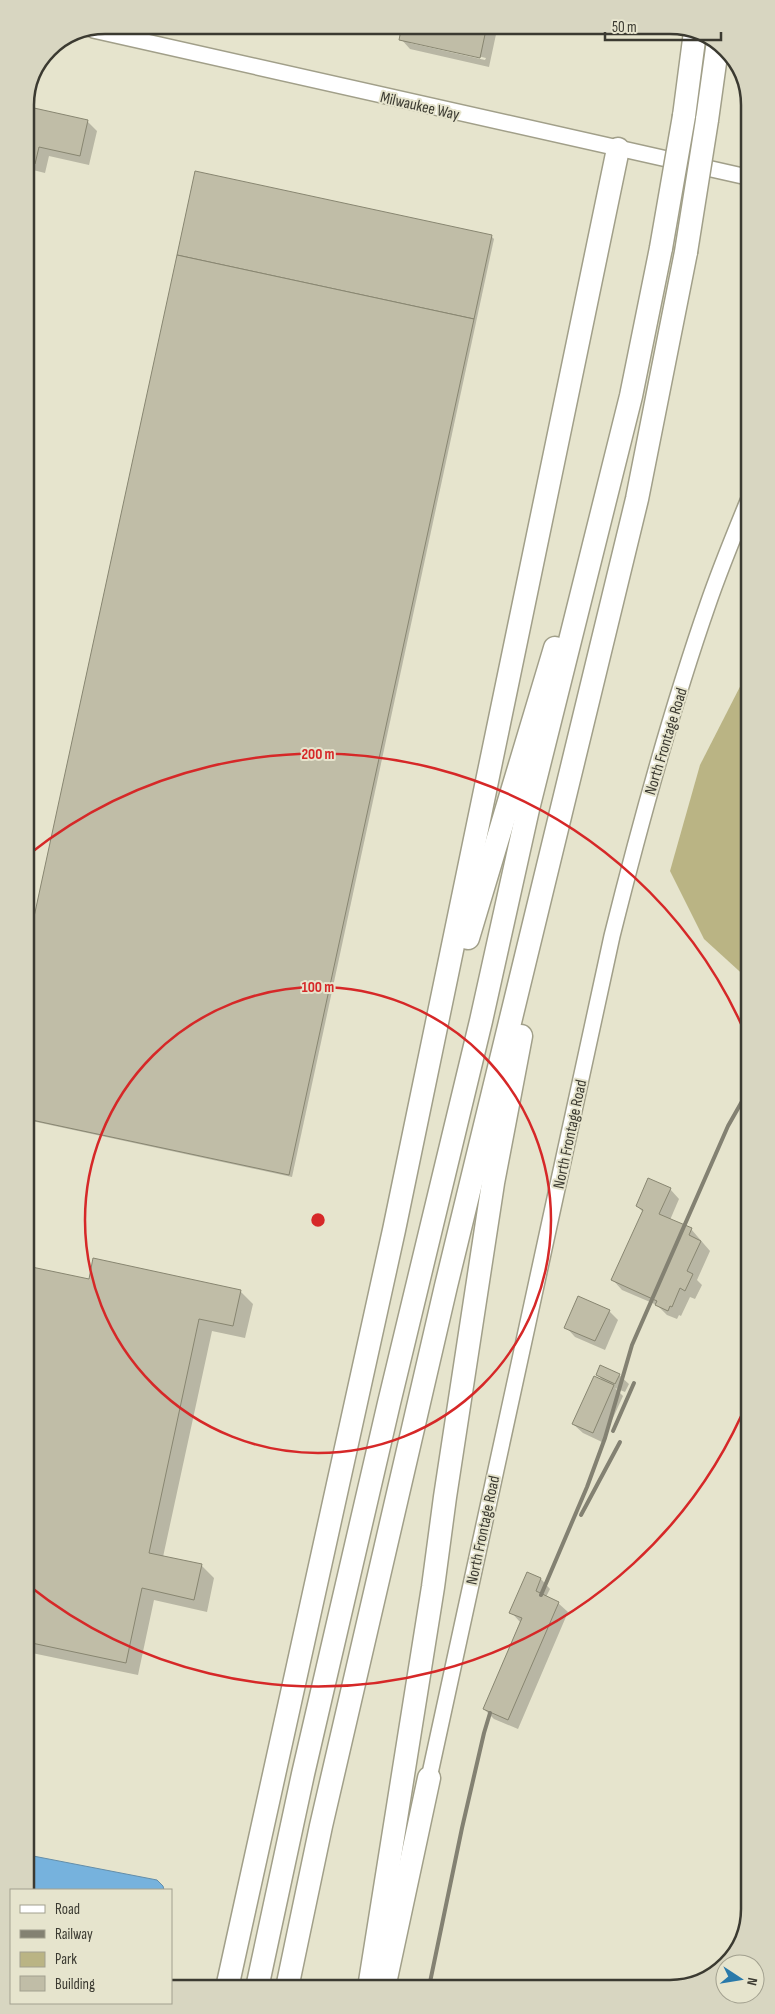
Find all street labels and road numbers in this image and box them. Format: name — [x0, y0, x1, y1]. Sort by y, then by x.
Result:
street label: Milwaukee Way — [378, 88, 461, 125]
street label: North Frontage Road — [641, 686, 692, 797]
street label: North Frontage Road — [550, 1078, 591, 1190]
street label: North Frontage Road — [463, 1474, 504, 1586]

